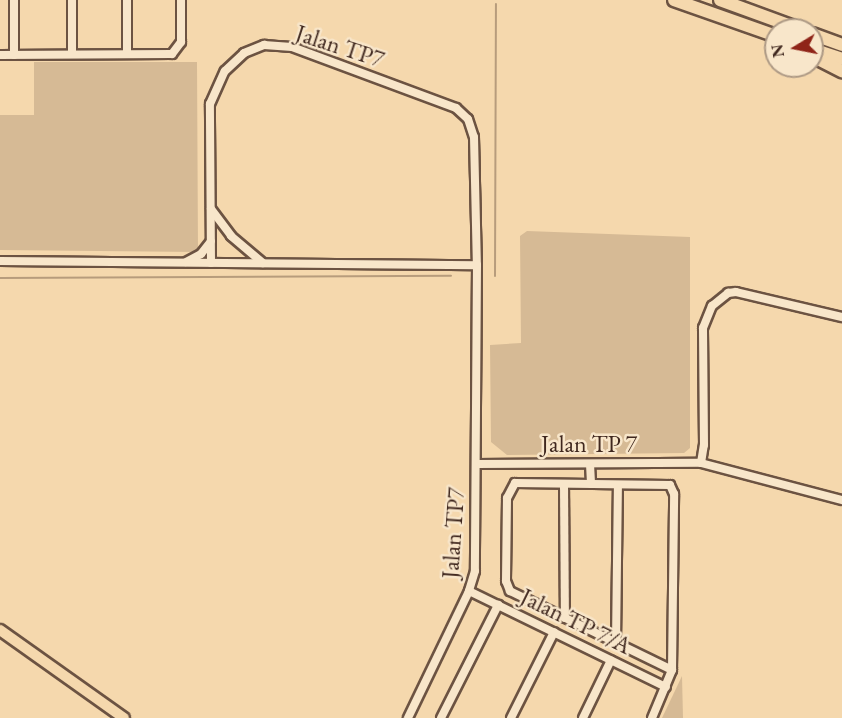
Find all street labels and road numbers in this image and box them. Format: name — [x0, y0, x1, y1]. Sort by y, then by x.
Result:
street label: Jalan TP7 — [292, 18, 388, 74]
street label: Jalan TP 7 — [541, 430, 637, 458]
street label: Jalan TP7 — [435, 486, 471, 580]
street label: Jalan TP 7/A — [516, 582, 636, 660]

